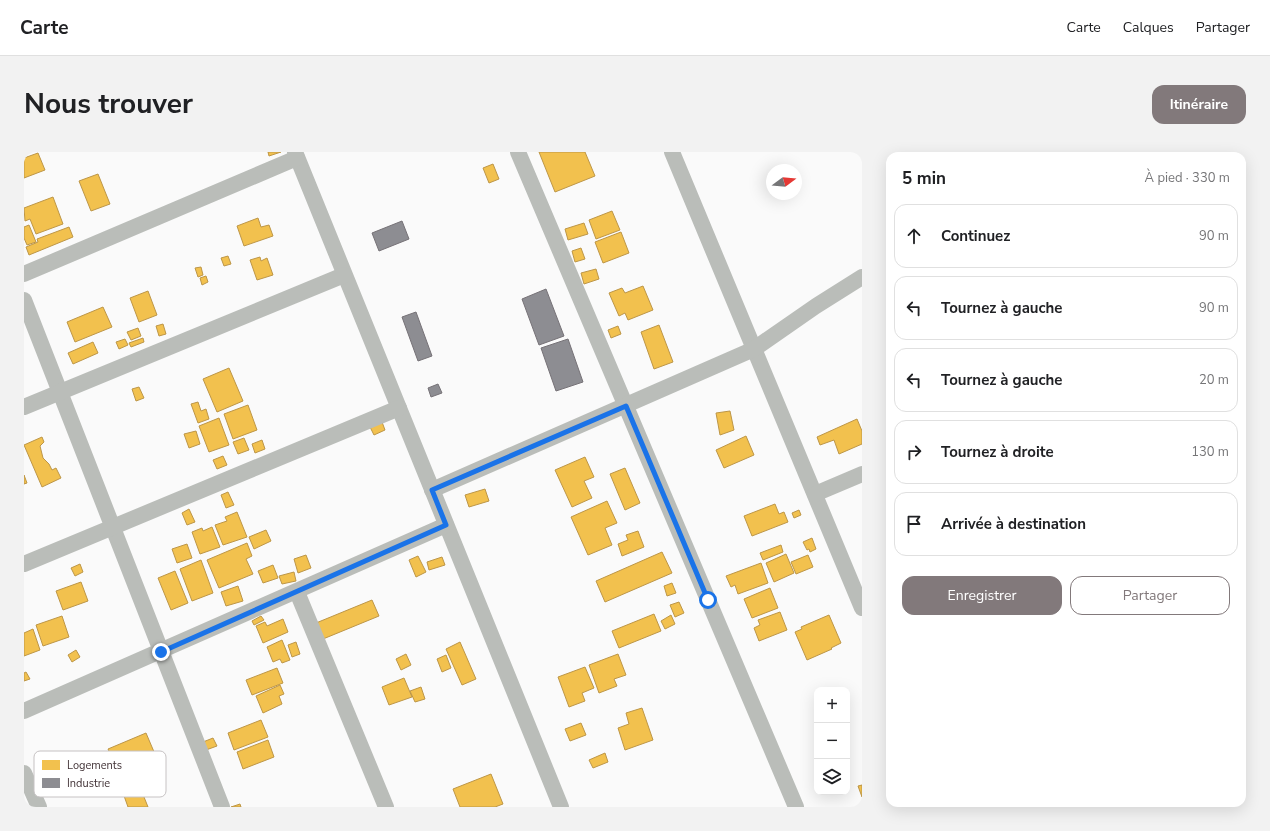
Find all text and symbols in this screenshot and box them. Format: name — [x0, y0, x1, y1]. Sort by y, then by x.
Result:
text: Carte — [20, 15, 68, 41]
text: Carte — [1067, 18, 1101, 37]
text: Calques — [1123, 18, 1174, 37]
text: Partager — [1196, 18, 1250, 37]
text: Nous trouver — [24, 85, 193, 123]
button: Itinéraire — [1152, 85, 1246, 124]
north arrow — [766, 164, 802, 200]
text: 5 min — [902, 167, 946, 190]
text: À pied · 330 m — [1145, 169, 1230, 187]
icon: ahead — [903, 225, 925, 247]
text: Continuez — [941, 226, 1010, 246]
text: 90 m — [1199, 227, 1229, 245]
icon: left — [903, 297, 925, 319]
text: Tournez à gauche — [941, 298, 1063, 318]
text: 90 m — [1199, 299, 1229, 317]
icon: left — [903, 369, 925, 391]
text: Tournez à gauche — [941, 370, 1063, 390]
text: 20 m — [1199, 371, 1229, 389]
icon: right — [903, 441, 925, 463]
text: Tournez à droite — [941, 442, 1054, 462]
text: 130 m — [1191, 443, 1229, 461]
icon: arrive — [903, 513, 925, 535]
text: Arrivée à destination — [941, 514, 1086, 534]
button: Enregistrer — [902, 576, 1062, 615]
button: Partager — [1070, 576, 1230, 615]
route start — [699, 591, 717, 609]
route end — [152, 643, 170, 661]
map controls — [814, 687, 850, 795]
button: + — [814, 687, 850, 723]
button: − — [814, 723, 850, 759]
legend — [34, 751, 166, 797]
text: Logements — [67, 758, 122, 773]
button: layers — [814, 759, 850, 795]
text: Industrie — [67, 776, 110, 791]

